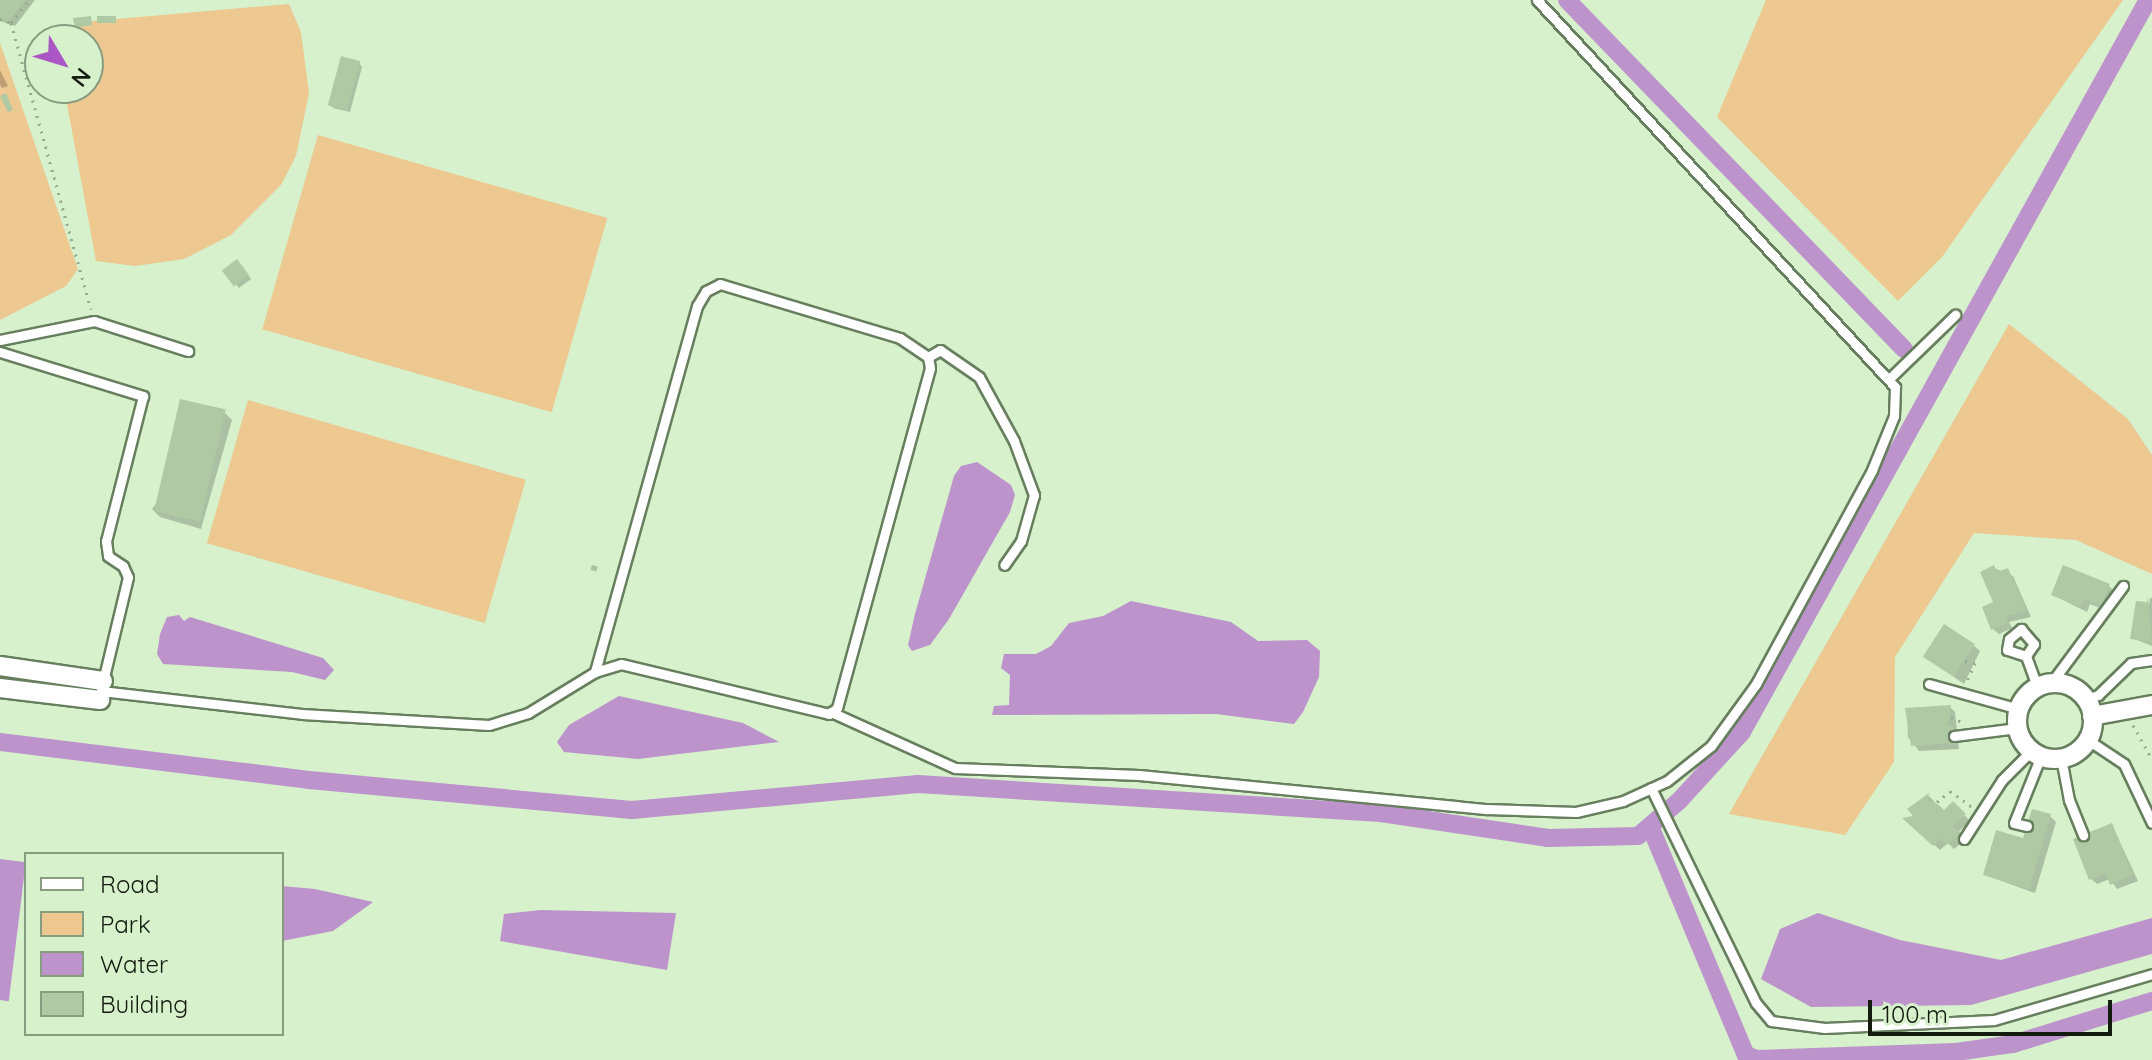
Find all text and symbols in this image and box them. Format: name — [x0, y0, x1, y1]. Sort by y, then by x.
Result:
north arrow — [24, 24, 104, 104]
text: N — [65, 63, 97, 93]
legend — [24, 852, 284, 1036]
text: Road — [100, 869, 160, 899]
text: Park — [100, 909, 151, 939]
text: Water — [100, 949, 168, 979]
scale bar — [1872, 984, 2116, 1034]
text: Building — [100, 989, 188, 1019]
text: 100 m — [1882, 999, 1948, 1029]

